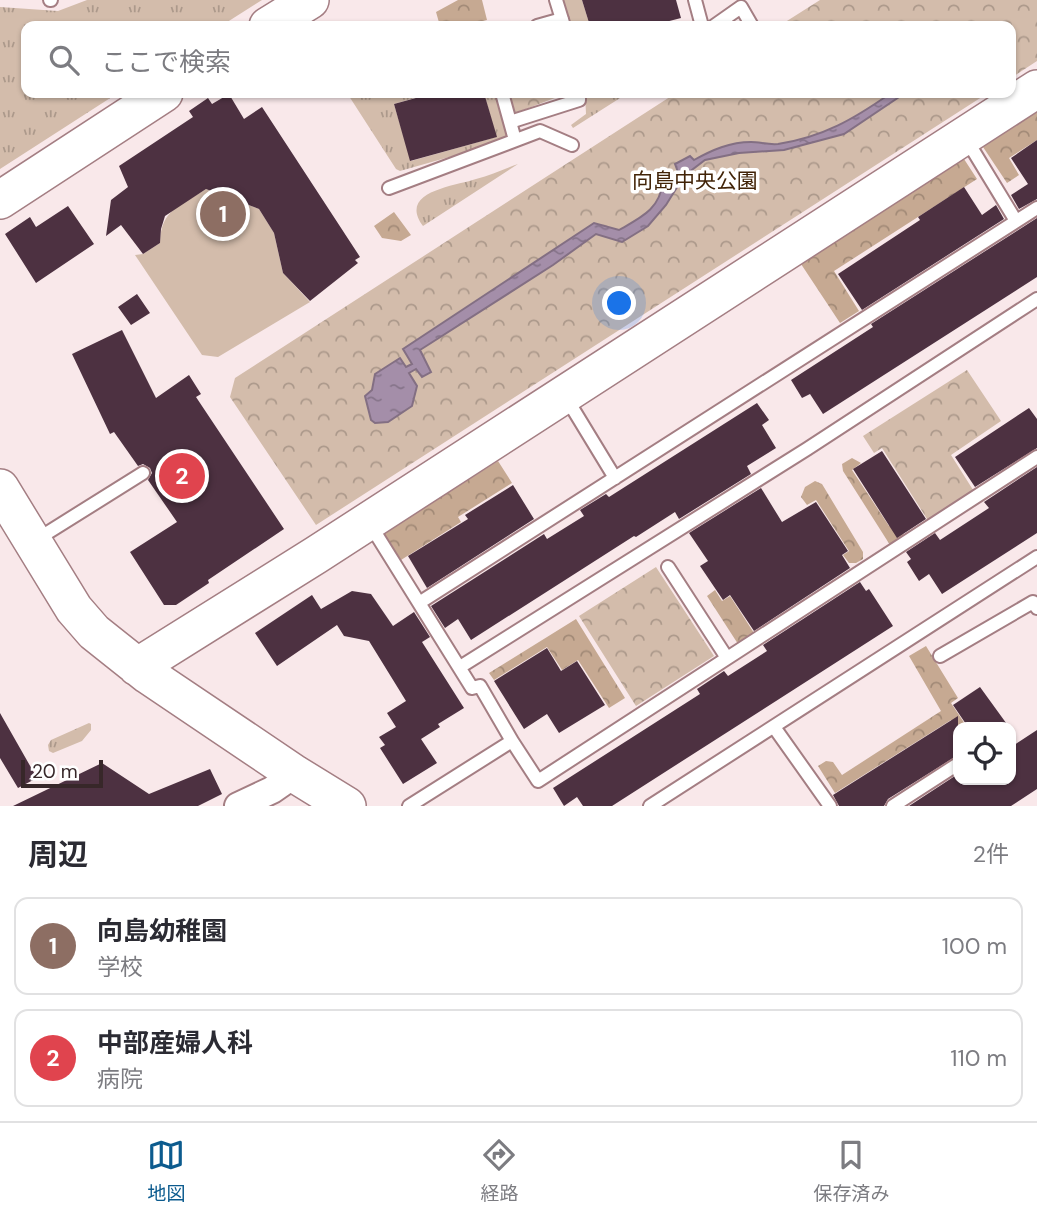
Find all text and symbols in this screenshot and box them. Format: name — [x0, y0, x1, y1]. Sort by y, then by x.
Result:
search box — [21, 21, 1016, 98]
icon: search — [45, 41, 83, 79]
text: ここで検索 — [101, 45, 231, 79]
park label: 向島中央公園 — [632, 167, 758, 195]
pin: 1 — [200, 188, 246, 240]
your location — [602, 286, 636, 320]
pin: 2 — [159, 450, 205, 502]
map controls — [953, 722, 1016, 785]
button: locate — [953, 722, 1016, 785]
scale bar — [21, 757, 103, 789]
text: 20 m — [32, 759, 78, 784]
text: 周辺 — [28, 835, 88, 874]
text: 2件 — [973, 839, 1009, 869]
text: 向島幼稚園 — [97, 914, 227, 948]
text: 1 — [49, 931, 57, 961]
text: 100 m — [942, 931, 1007, 961]
text: 学校 — [97, 952, 143, 982]
text: 中部産婦人科 — [97, 1026, 253, 1060]
text: 2 — [46, 1043, 60, 1073]
text: 110 m — [950, 1043, 1007, 1073]
text: 病院 — [97, 1064, 143, 1094]
tab: 地図 — [147, 1136, 186, 1206]
tab: 経路 — [480, 1136, 519, 1206]
tab: 保存済み — [813, 1136, 890, 1206]

